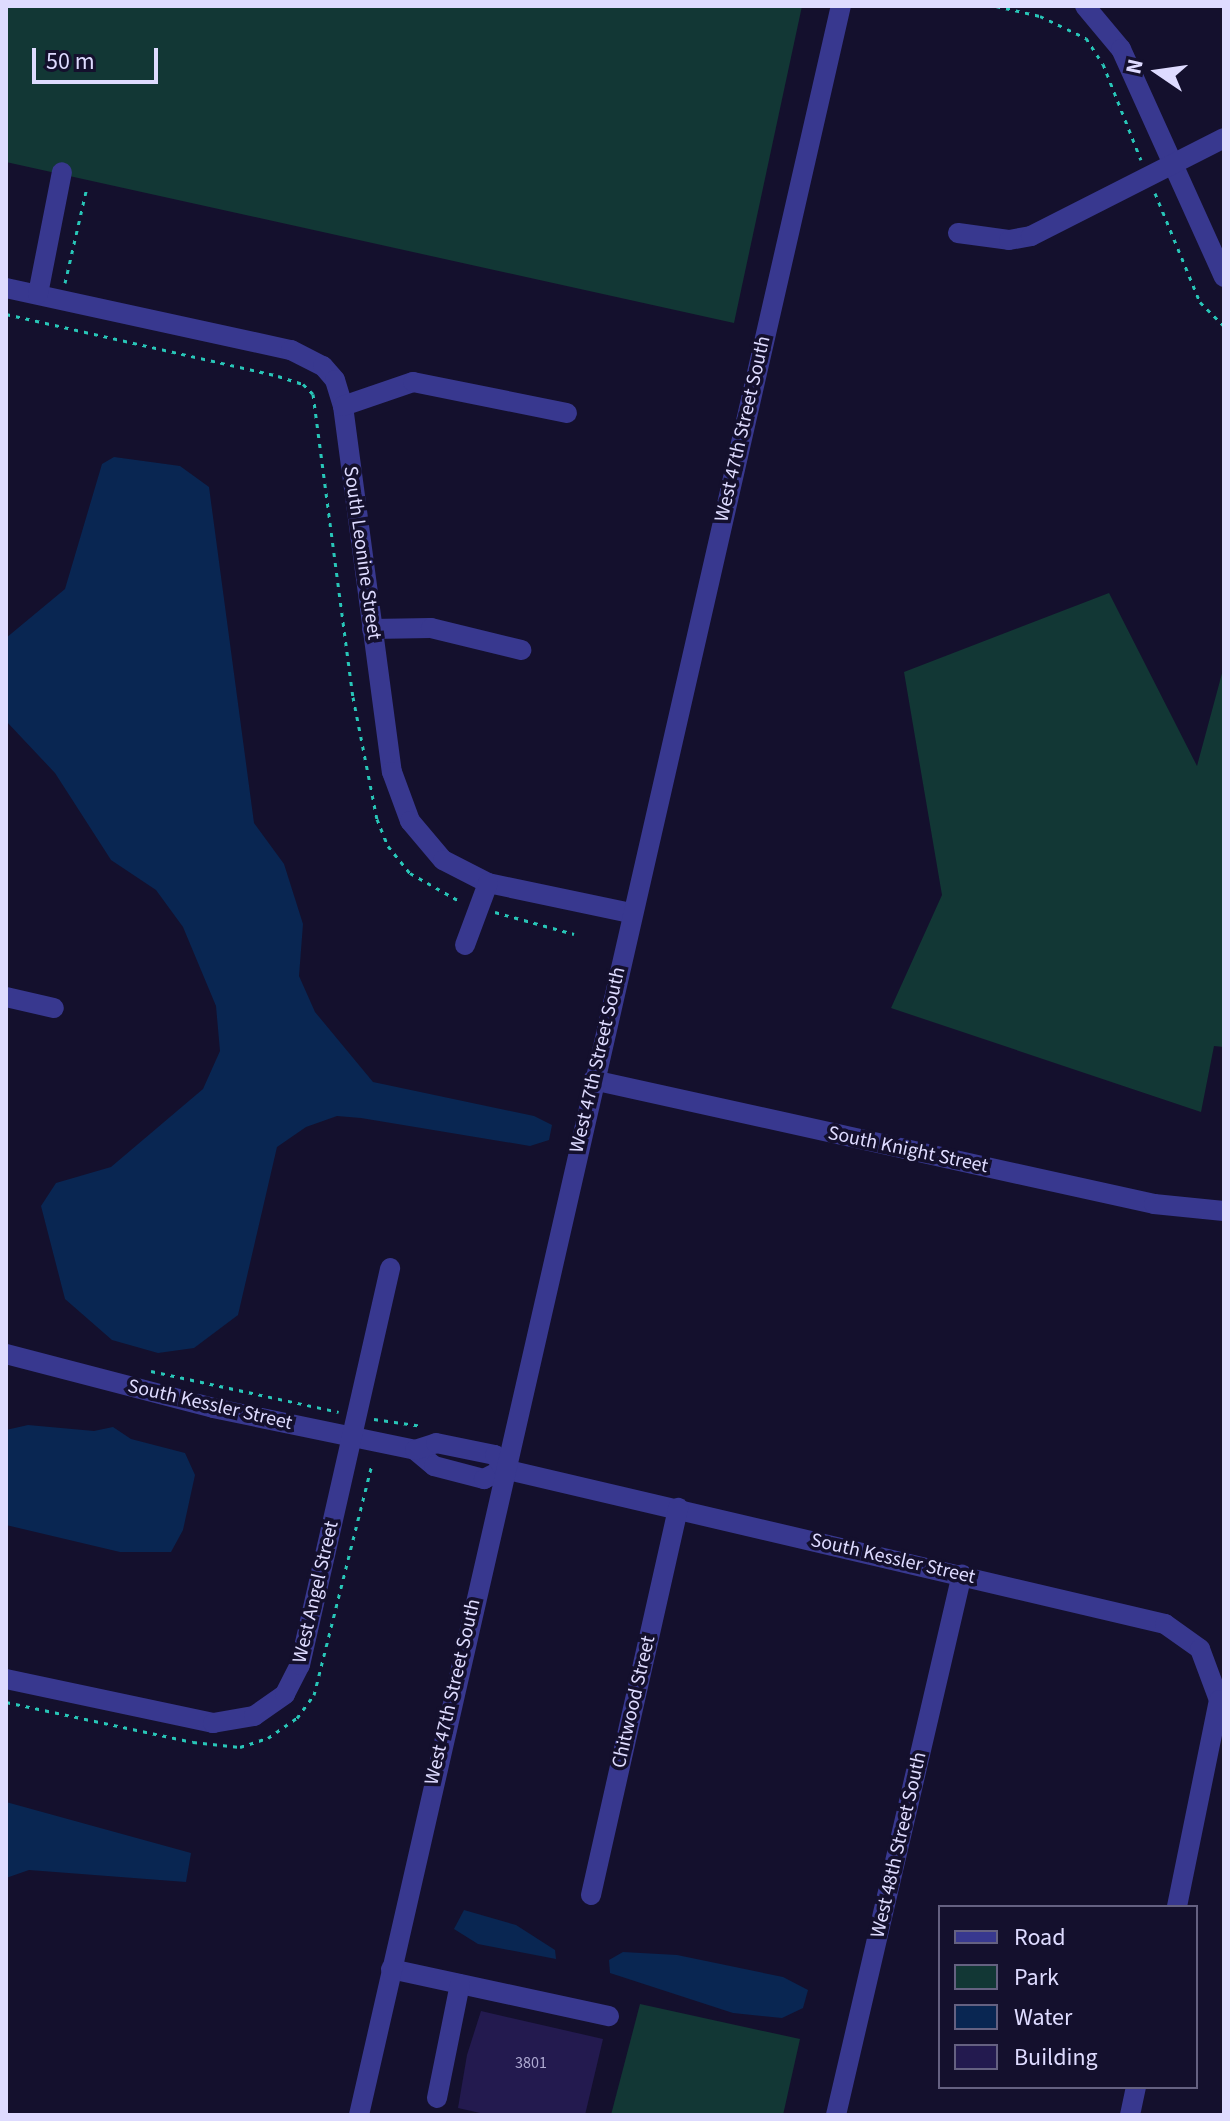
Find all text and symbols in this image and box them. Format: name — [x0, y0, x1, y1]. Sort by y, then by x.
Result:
scale bar — [36, 32, 162, 82]
north arrow — [1118, 32, 1198, 112]
text: 50 m — [46, 44, 95, 79]
text: N — [1117, 56, 1152, 77]
street label: West 47th Street South — [710, 334, 776, 524]
street label: South Leonine Street — [338, 465, 386, 641]
street label: West 47th Street South — [565, 965, 631, 1155]
street label: South Knight Street — [826, 1121, 990, 1179]
street label: South Kessler Street — [125, 1374, 295, 1436]
street label: West Angel Street — [288, 1519, 344, 1665]
street label: South Kessler Street — [808, 1528, 978, 1590]
street label: West 47th Street South — [420, 1597, 486, 1787]
street label: Chitwood Street — [607, 1633, 661, 1771]
street label: West 48th Street South — [866, 1750, 932, 1940]
legend — [938, 1905, 1198, 2089]
text: Road — [1014, 1920, 1066, 1955]
text: Park — [1014, 1960, 1059, 1995]
text: Water — [1014, 2000, 1072, 2035]
text: Building — [1014, 2040, 1098, 2075]
house number: 3801 — [515, 2053, 547, 2073]

